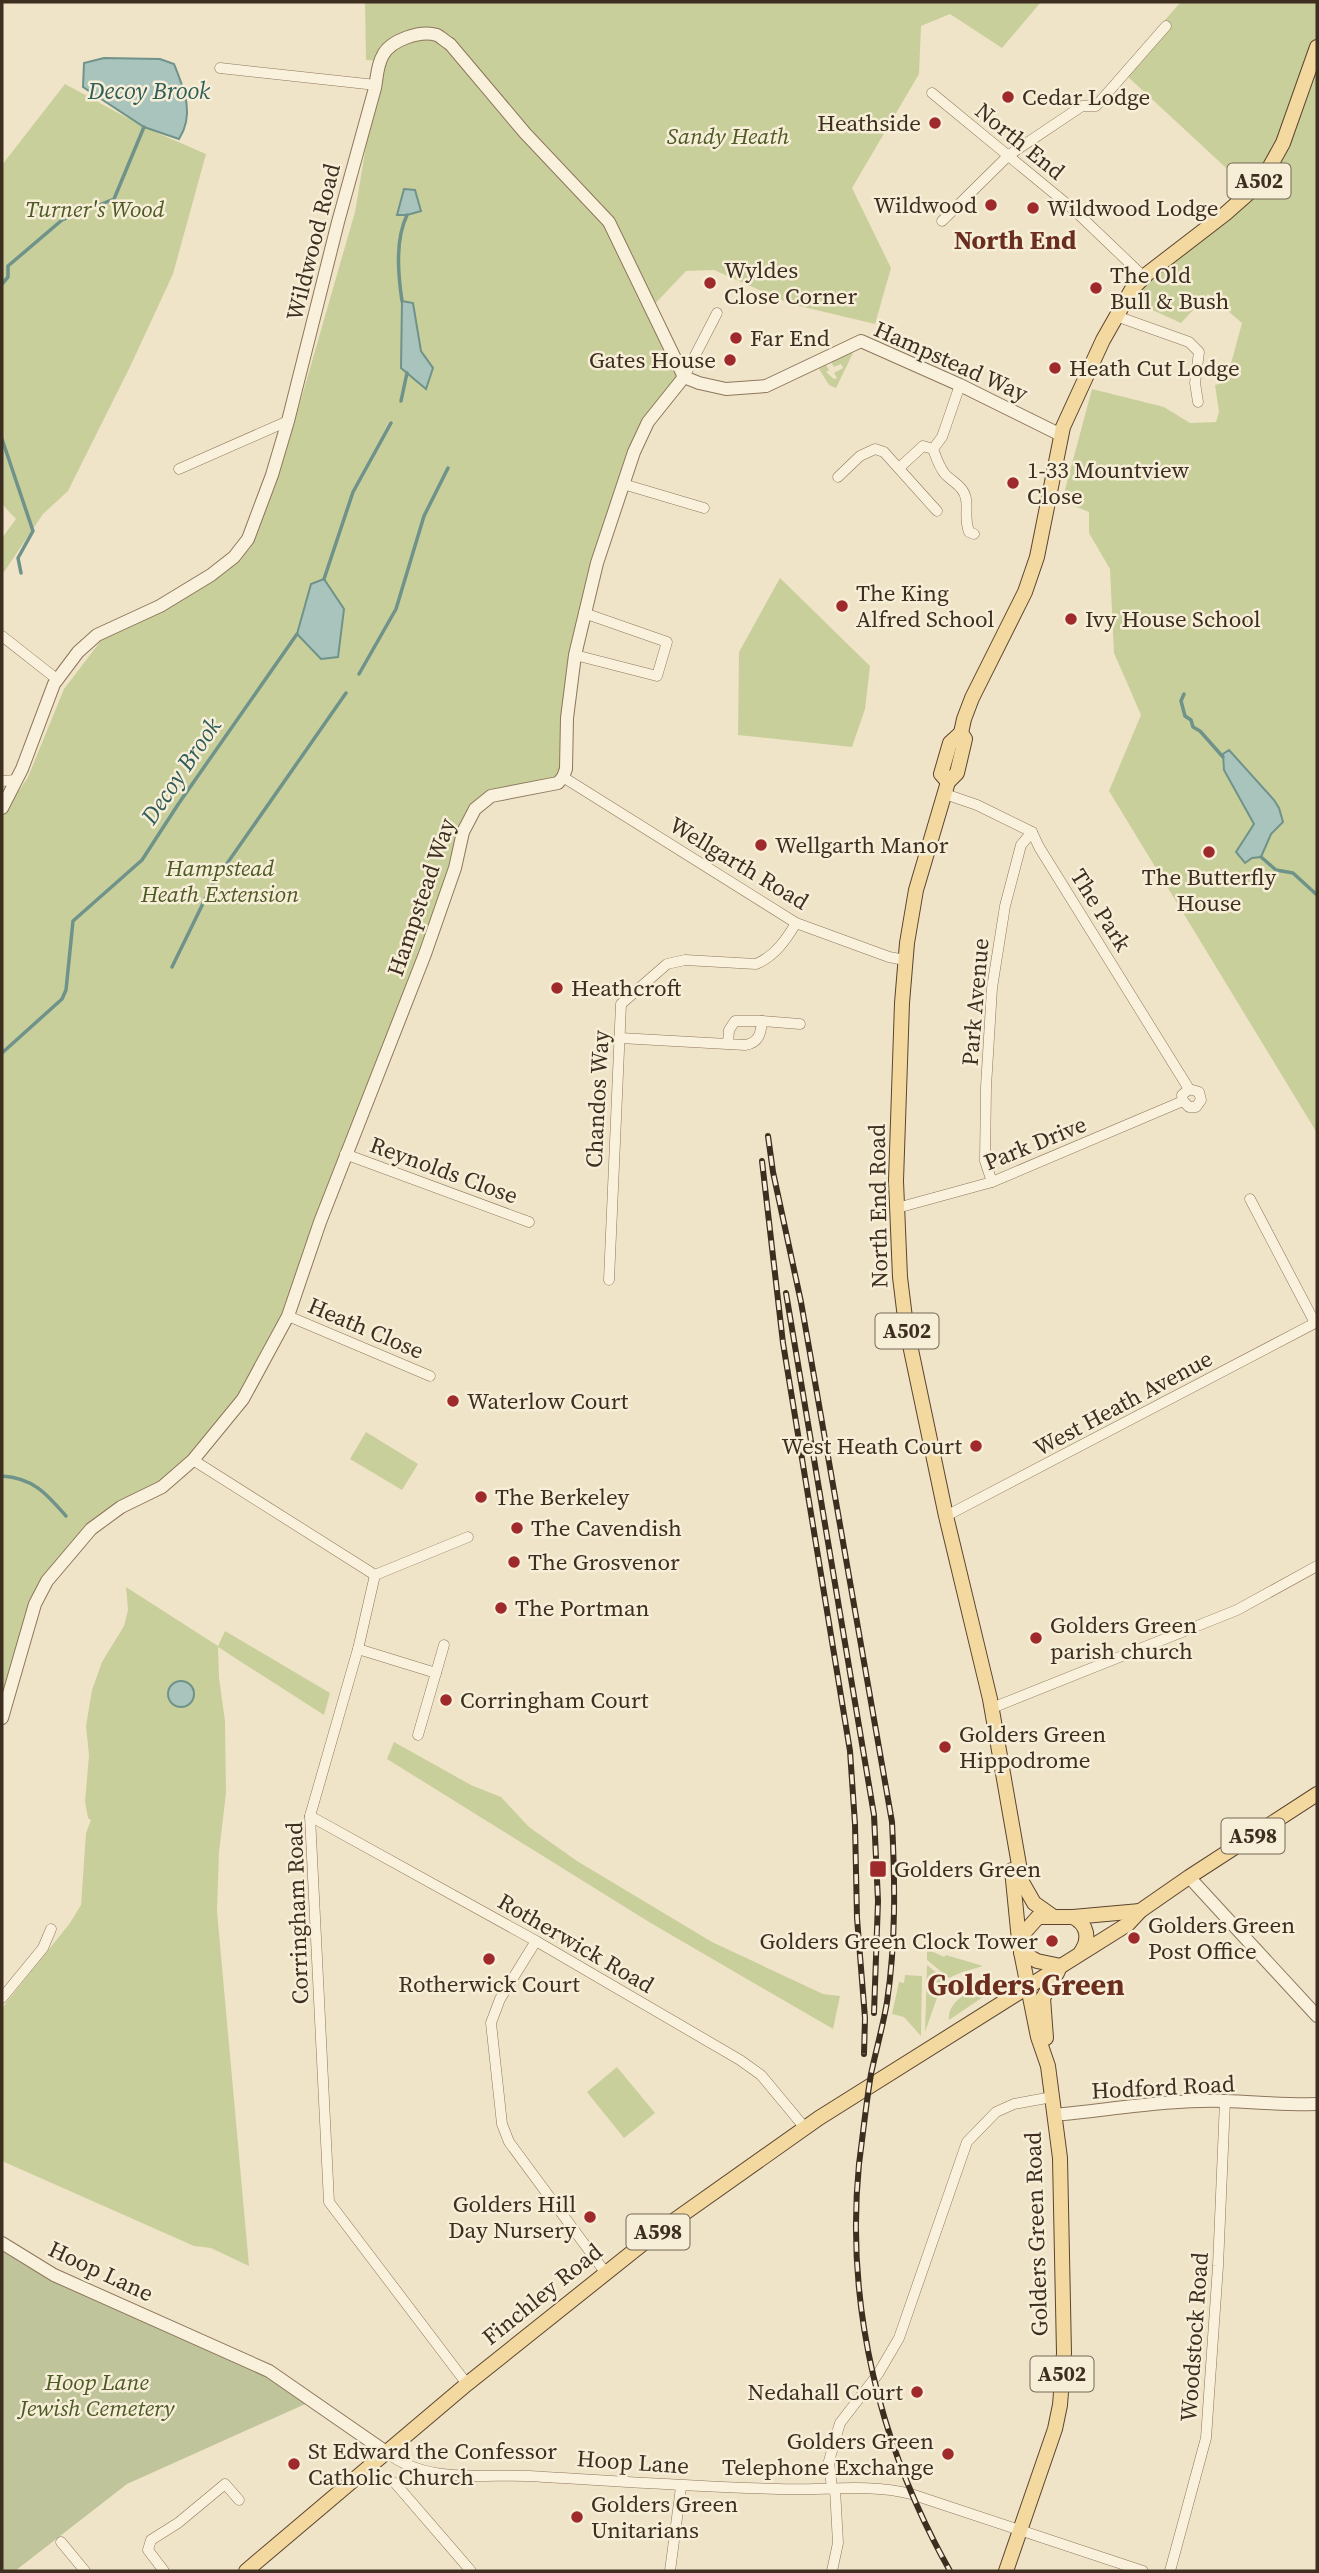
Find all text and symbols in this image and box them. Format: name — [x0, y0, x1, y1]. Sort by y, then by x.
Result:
water label: Decoy Brook — [87, 74, 211, 107]
place label: Cedar Lodge — [1022, 81, 1150, 113]
marker: Cedar Lodge — [1000, 89, 1016, 105]
street label: North End — [968, 95, 1072, 187]
place label: Heathside — [817, 107, 921, 139]
marker: Heathside — [927, 115, 943, 131]
park label: Sandy Heath — [667, 120, 790, 152]
street label: Wildwood Road — [278, 160, 348, 324]
road number: A502 — [1228, 164, 1290, 198]
place label: Wildwood — [873, 189, 977, 221]
place label: Wildwood Lodge — [1047, 192, 1219, 224]
park label: Turner's Wood — [25, 193, 165, 225]
marker: Wildwood — [983, 197, 999, 213]
marker: Wildwood Lodge — [1025, 200, 1041, 216]
district label: North End — [954, 222, 1076, 258]
place label: Wyldes Close Corner — [724, 254, 858, 312]
place label: The Old Bull & Bush — [1110, 259, 1230, 317]
marker: Wyldes Close Corner — [702, 275, 718, 291]
marker: The Old Bull & Bush — [1088, 280, 1104, 296]
street label: Hampstead Way — [869, 313, 1033, 409]
place label: Far End — [750, 322, 830, 354]
marker: Far End — [728, 330, 744, 346]
place label: Gates House — [589, 344, 716, 376]
marker: Gates House — [722, 352, 738, 368]
place label: Heath Cut Lodge — [1069, 352, 1240, 384]
marker: Heath Cut Lodge — [1047, 360, 1063, 376]
place label: 1-33 Mountview Close — [1027, 454, 1190, 512]
marker: 1-33 Mountview Close — [1005, 475, 1021, 491]
place label: The King Alfred School — [856, 577, 994, 635]
marker: The King Alfred School — [834, 598, 850, 614]
place label: Ivy House School — [1085, 603, 1261, 635]
marker: Ivy House School — [1063, 611, 1079, 627]
water label: Decoy Brook — [132, 710, 229, 832]
street label: Wellgarth Road — [663, 809, 815, 917]
street label: Hampstead Way — [379, 813, 463, 980]
place label: Wellgarth Manor — [775, 829, 949, 861]
marker: Wellgarth Manor — [753, 837, 769, 853]
marker: The Butterfly House — [1201, 844, 1217, 860]
park label: Hampstead Heath Extension — [140, 852, 299, 910]
place label: The Butterfly House — [1142, 861, 1276, 919]
street label: The Park — [1063, 863, 1139, 958]
street label: Park Avenue — [953, 937, 997, 1067]
place label: Heathcroft — [571, 972, 682, 1004]
marker: Heathcroft — [549, 980, 565, 996]
street label: Chandos Way — [577, 1029, 617, 1169]
street label: Park Drive — [979, 1108, 1091, 1178]
street label: North End Road — [861, 1124, 895, 1288]
street label: Reynolds Close — [366, 1128, 522, 1212]
street label: Heath Close — [303, 1289, 429, 1367]
road number: A502 — [876, 1314, 939, 1348]
street label: West Heath Avenue — [1028, 1342, 1218, 1464]
place label: Waterlow Court — [467, 1385, 629, 1417]
marker: Waterlow Court — [445, 1393, 461, 1409]
place label: West Heath Court — [781, 1430, 963, 1462]
marker: West Heath Court — [968, 1438, 984, 1454]
place label: The Berkeley — [495, 1481, 629, 1513]
marker: The Berkeley — [473, 1489, 489, 1505]
place label: The Cavendish — [531, 1512, 682, 1544]
marker: The Cavendish — [509, 1520, 525, 1536]
place label: The Grosvenor — [528, 1546, 680, 1578]
marker: The Grosvenor — [506, 1554, 522, 1570]
place label: The Portman — [515, 1592, 649, 1624]
marker: The Portman — [493, 1600, 509, 1616]
place label: Golders Green parish church — [1050, 1609, 1197, 1667]
marker: Golders Green parish church — [1028, 1630, 1044, 1646]
place label: Corringham Court — [460, 1684, 649, 1716]
marker: Corringham Court — [438, 1692, 454, 1708]
place label: Golders Green Hippodrome — [959, 1718, 1106, 1776]
marker: Golders Green Hippodrome — [937, 1739, 953, 1755]
road number: A598 — [1222, 1818, 1284, 1854]
street label: Corringham Road — [278, 1821, 316, 2005]
place label: Golders Green — [894, 1853, 1041, 1885]
marker: Golders Green — [868, 1859, 888, 1879]
street label: Rotherwick Road — [492, 1885, 660, 2001]
place label: Golders Green Post Office — [1148, 1909, 1295, 1967]
place label: Golders Green Clock Tower — [760, 1925, 1038, 1957]
marker: Golders Green Post Office — [1126, 1930, 1142, 1946]
marker: Golders Green Clock Tower — [1044, 1933, 1060, 1949]
marker: Rotherwick Court — [481, 1951, 497, 1967]
district label: Golders Green — [927, 1964, 1125, 2005]
place label: Rotherwick Court — [398, 1968, 580, 2000]
street label: Hodford Road — [1090, 2067, 1236, 2107]
street label: Golders Green Road — [1016, 2131, 1056, 2337]
place label: Golders Hill Day Nursery — [448, 2188, 576, 2246]
marker: Golders Hill Day Nursery — [582, 2209, 598, 2225]
road number: A598 — [626, 2214, 690, 2250]
street label: Hoop Lane — [43, 2233, 159, 2309]
street label: Finchley Road — [475, 2236, 609, 2352]
street label: Woodstock Road — [1172, 2251, 1216, 2423]
road number: A502 — [1030, 2356, 1094, 2392]
park label: Hoop Lane Jewish Cemetery — [17, 2366, 176, 2424]
place label: Nedahall Court — [748, 2376, 904, 2408]
marker: Nedahall Court — [909, 2384, 925, 2400]
place label: Golders Green Telephone Exchange — [722, 2425, 934, 2483]
place label: St Edward the Confessor Catholic Church — [308, 2435, 557, 2493]
street label: Hoop Lane — [576, 2442, 690, 2482]
marker: Golders Green Telephone Exchange — [940, 2446, 956, 2462]
marker: St Edward the Confessor Catholic Church — [286, 2456, 302, 2472]
place label: Golders Green Unitarians — [591, 2488, 738, 2546]
marker: Golders Green Unitarians — [569, 2509, 585, 2525]

